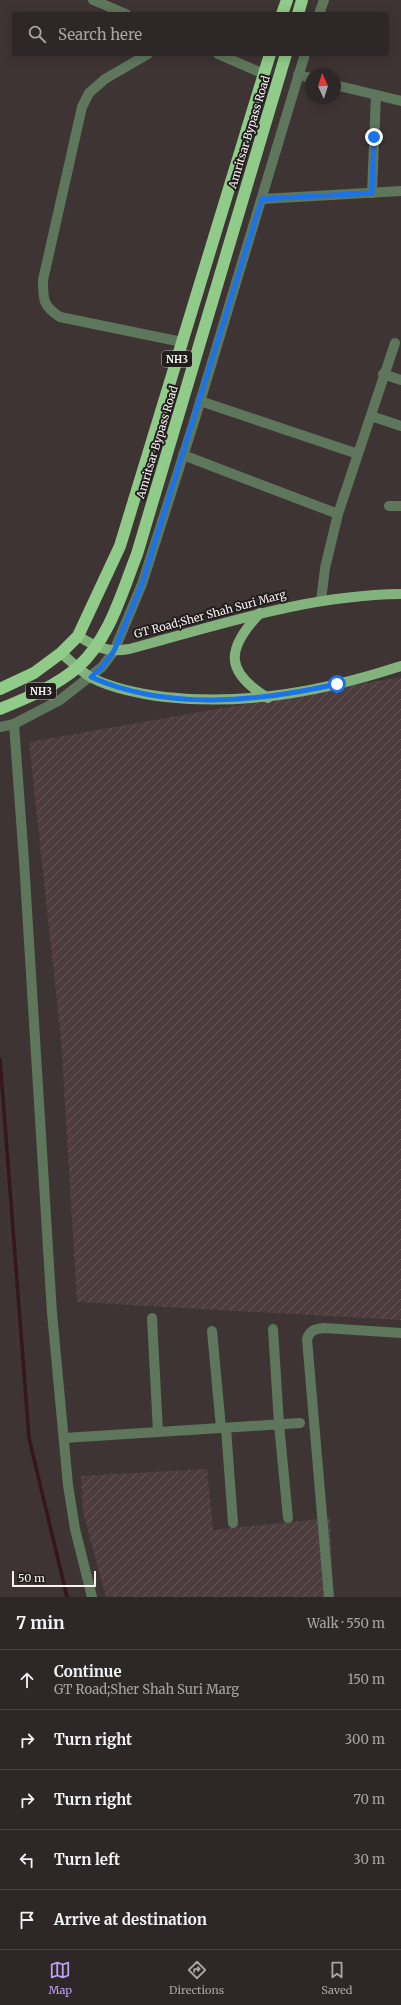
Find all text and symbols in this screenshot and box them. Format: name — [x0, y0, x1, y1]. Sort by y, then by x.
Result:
search box — [12, 12, 389, 56]
icon: search — [26, 23, 48, 45]
text: Search here — [58, 25, 142, 44]
north arrow — [305, 68, 341, 104]
street label: Amritsar Bypass Road — [225, 74, 273, 191]
route end — [365, 128, 383, 146]
road number: NH3 — [162, 351, 192, 367]
street label: Amritsar Bypass Road — [133, 384, 181, 501]
street label: GT Road;Sher Shah Suri Marg — [133, 587, 288, 641]
route start — [328, 675, 346, 693]
road number: NH3 — [26, 683, 56, 699]
scale bar — [12, 1569, 96, 1588]
text: 50 m — [18, 1571, 45, 1585]
text: 7 min — [16, 1612, 65, 1634]
text: Walk · 550 m — [307, 1615, 385, 1632]
text: Continue — [54, 1662, 122, 1681]
icon: ahead — [16, 1669, 38, 1691]
text: 150 m — [348, 1671, 385, 1688]
text: GT Road;Sher Shah Suri Marg — [54, 1681, 239, 1698]
icon: right — [16, 1729, 38, 1751]
text: Turn right — [54, 1730, 132, 1749]
text: 300 m — [345, 1731, 385, 1748]
icon: right — [16, 1789, 38, 1811]
text: Turn right — [54, 1790, 132, 1809]
text: 70 m — [354, 1791, 385, 1808]
icon: left — [16, 1849, 38, 1871]
text: Turn left — [54, 1850, 120, 1869]
text: 30 m — [353, 1851, 385, 1868]
icon: arrive — [16, 1909, 38, 1931]
text: Arrive at destination — [54, 1910, 207, 1929]
tab: Map — [49, 1959, 72, 1997]
tab: Directions — [169, 1959, 224, 1997]
tab: Saved — [321, 1959, 352, 1997]

